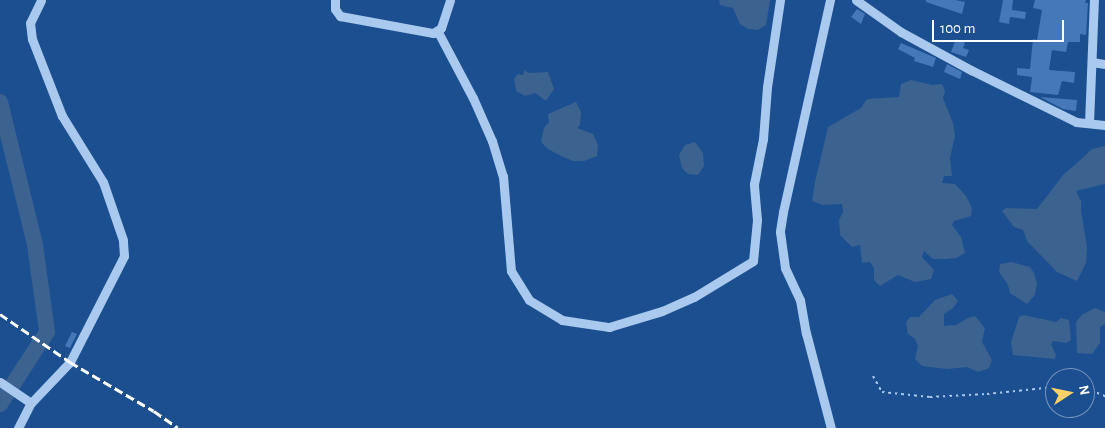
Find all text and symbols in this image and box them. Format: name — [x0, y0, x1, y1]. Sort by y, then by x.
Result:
scale bar — [935, 10, 1068, 42]
text: 100 m — [940, 21, 975, 36]
north arrow — [1045, 368, 1095, 418]
text: N — [1076, 384, 1092, 396]

